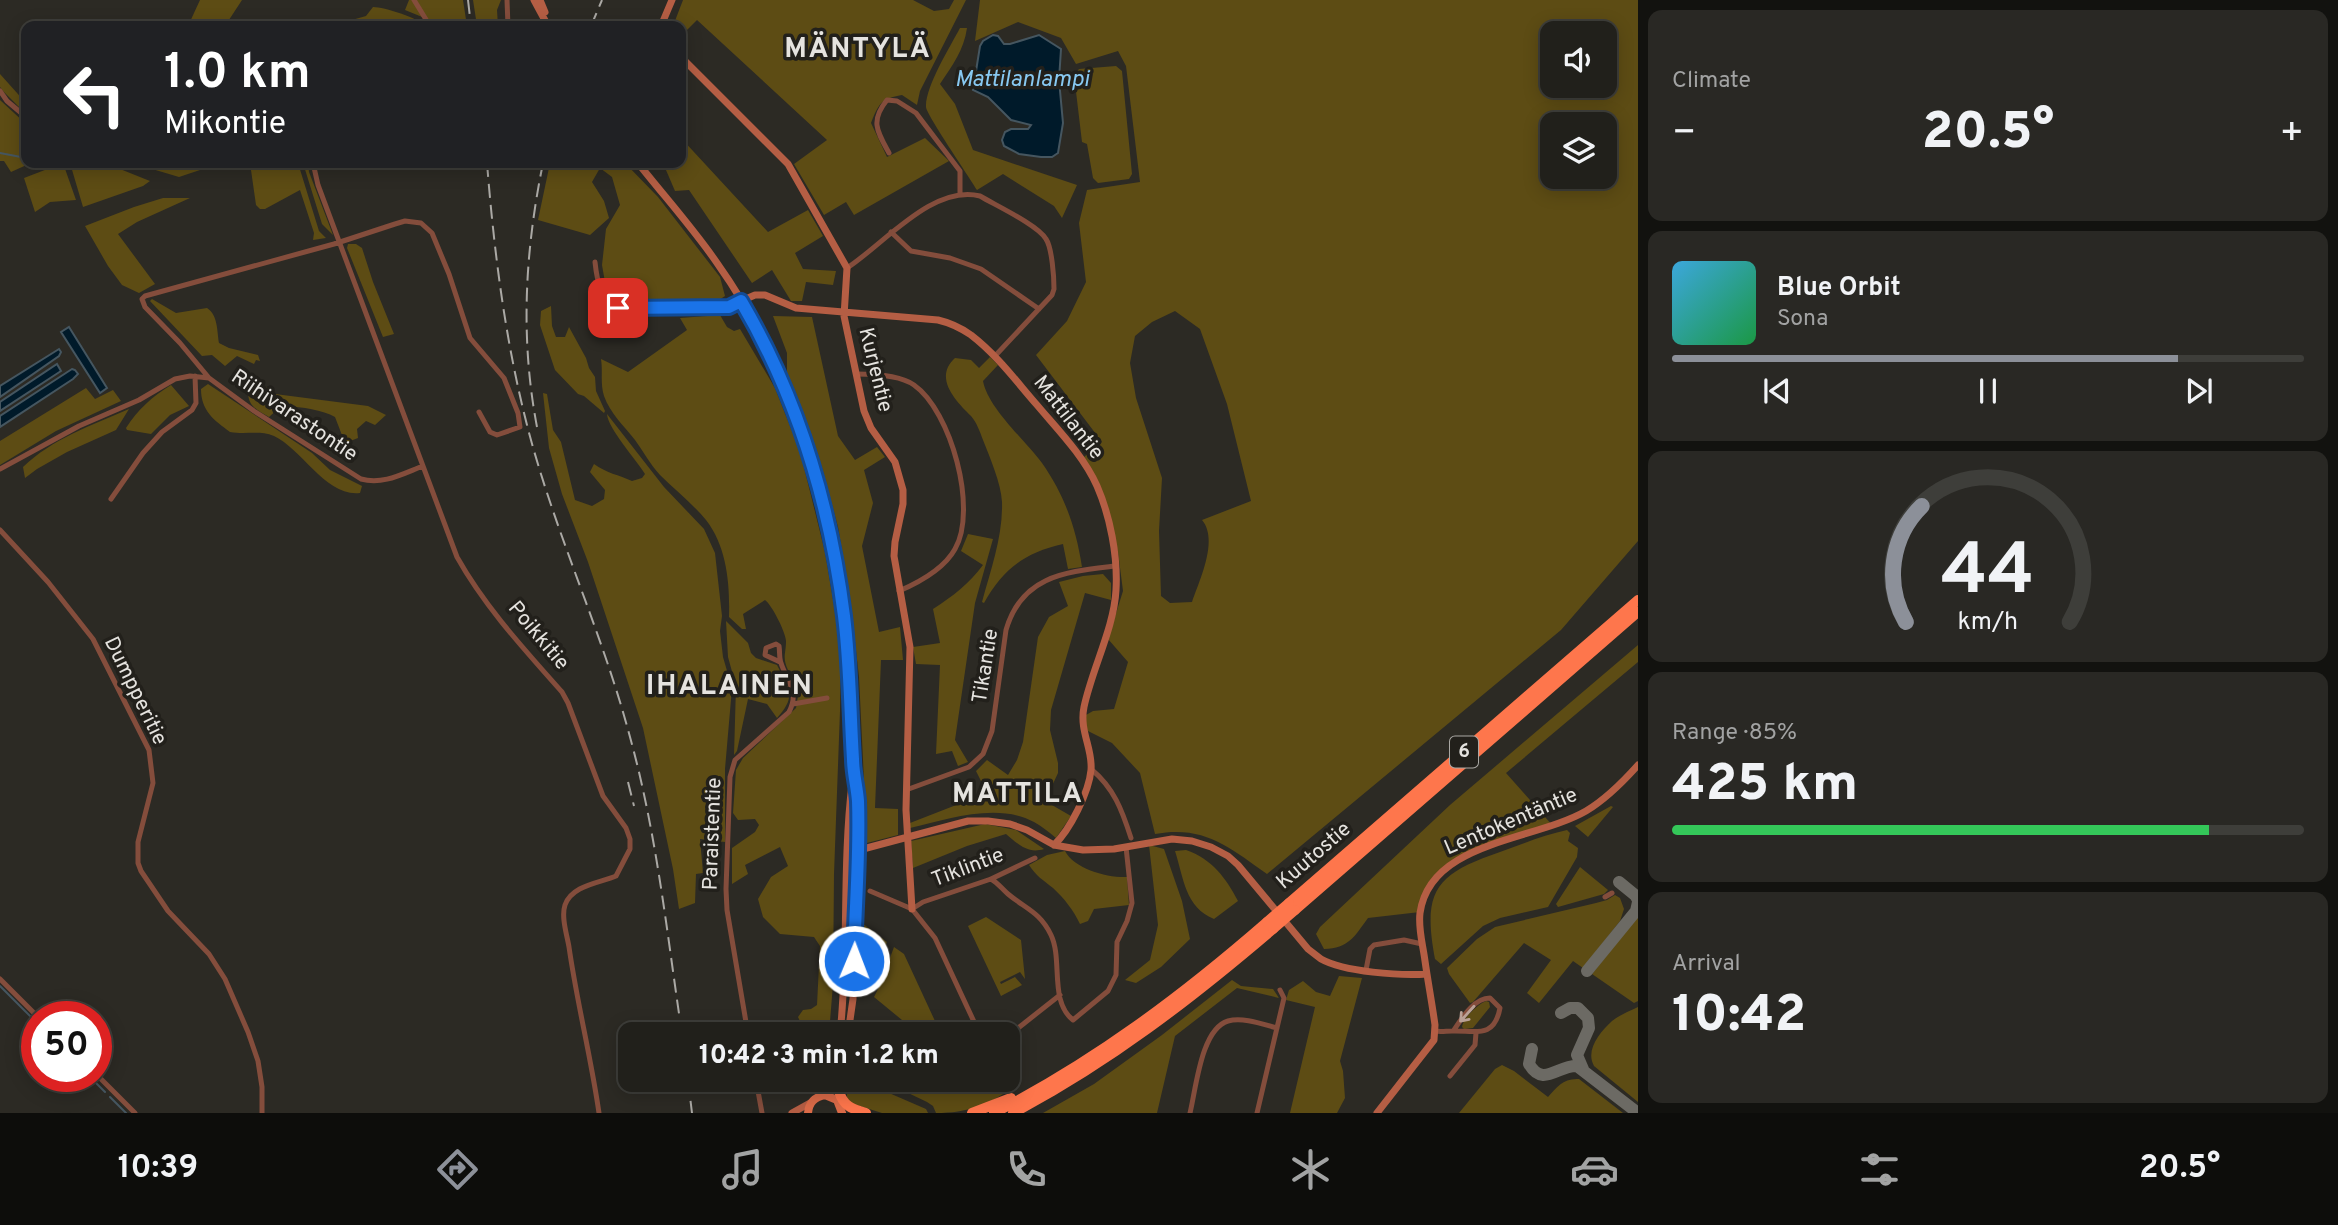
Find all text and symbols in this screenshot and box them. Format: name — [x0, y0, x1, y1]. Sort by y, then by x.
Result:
map controls — [1540, 21, 1617, 189]
button: sound — [1540, 21, 1617, 98]
district label: MÄNTYLÄ — [784, 30, 932, 68]
text: 1.0 km — [164, 44, 311, 106]
icon: left — [49, 49, 140, 140]
water label: Mattilanlampi — [955, 66, 1091, 95]
text: Climate — [1672, 67, 1751, 96]
text: 20.5° — [1922, 101, 2054, 167]
text: Mikontie — [164, 105, 286, 145]
text: − — [1672, 110, 1697, 159]
text: + — [2279, 110, 2304, 159]
button: layers — [1540, 112, 1617, 189]
text: Blue Orbit — [1777, 272, 1901, 305]
pin — [588, 278, 648, 338]
icon: arrive — [599, 289, 637, 327]
text: Sona — [1777, 305, 1828, 334]
street label: Kurjentie — [851, 325, 899, 415]
street label: Riihivarastontie — [226, 364, 362, 468]
street label: Mattilantie — [1027, 370, 1109, 466]
icon: previous — [1758, 372, 1796, 410]
icon: pause — [1969, 372, 2007, 410]
icon: next — [2180, 372, 2218, 410]
text: 44 — [1941, 529, 2035, 621]
street label: Poikkitie — [501, 596, 575, 676]
text: km/h — [1958, 607, 2018, 639]
street label: Tikantie — [967, 627, 1005, 705]
street label: Dumpperitie — [97, 632, 173, 750]
district label: IHALAINEN — [646, 669, 814, 705]
text: Range · 85% — [1672, 719, 1797, 748]
road number: 6 — [1450, 736, 1478, 768]
text: 425 km — [1672, 753, 1858, 819]
street label: Paraistentie — [698, 777, 728, 891]
district label: MATTILA — [952, 777, 1084, 813]
street label: Lentokentäntie — [1440, 782, 1582, 862]
street label: Kuutostie — [1271, 816, 1357, 896]
street label: Tiklintie — [928, 842, 1008, 894]
position arrow — [817, 924, 891, 998]
text: Arrival — [1672, 950, 1741, 979]
text: 10:42 — [1672, 984, 1806, 1050]
speed limit sign: 50 — [21, 1001, 112, 1092]
one-way arrow — [1459, 1005, 1475, 1023]
text: 10:42 · 3 min · 1.2 km — [699, 1040, 939, 1073]
icon: directions — [433, 1145, 482, 1194]
icon: music — [718, 1145, 767, 1194]
icon: phone — [1002, 1145, 1051, 1194]
icon: climate — [1286, 1145, 1335, 1194]
icon: car — [1570, 1145, 1619, 1194]
icon: filters — [1855, 1145, 1904, 1194]
text: 10:39 — [118, 1149, 198, 1189]
text: 20.5° — [2139, 1149, 2220, 1189]

